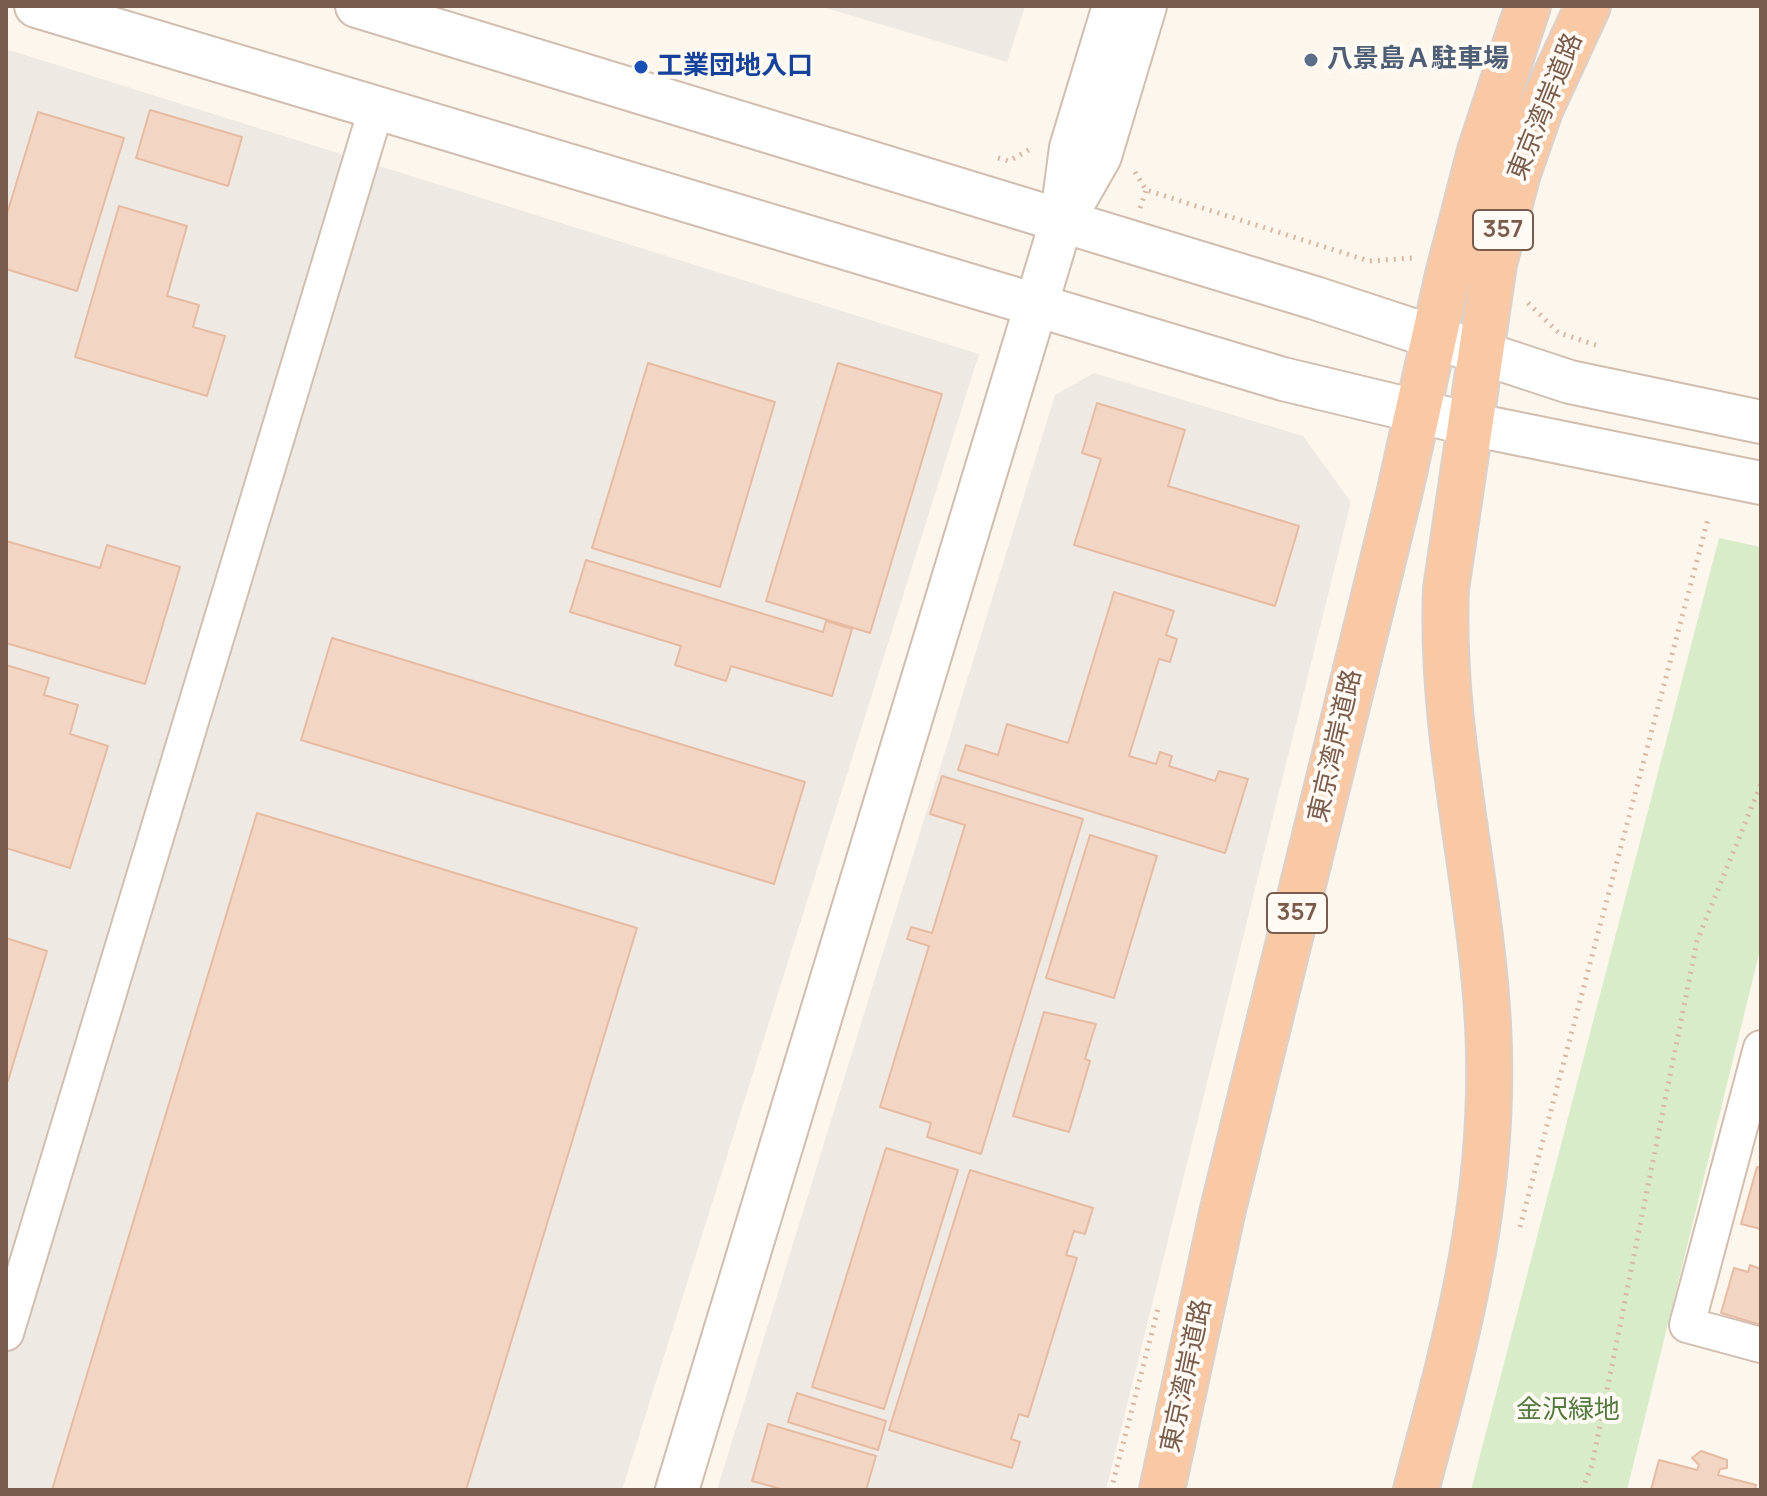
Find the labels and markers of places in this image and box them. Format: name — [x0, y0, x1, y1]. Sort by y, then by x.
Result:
place label: 八景島Ａ駐車場 — [1327, 44, 1509, 76]
place label: 工業団地入口 — [657, 51, 813, 83]
marker: 八景島Ａ駐車場 — [1302, 51, 1320, 69]
marker: 工業団地入口 — [632, 58, 650, 76]

